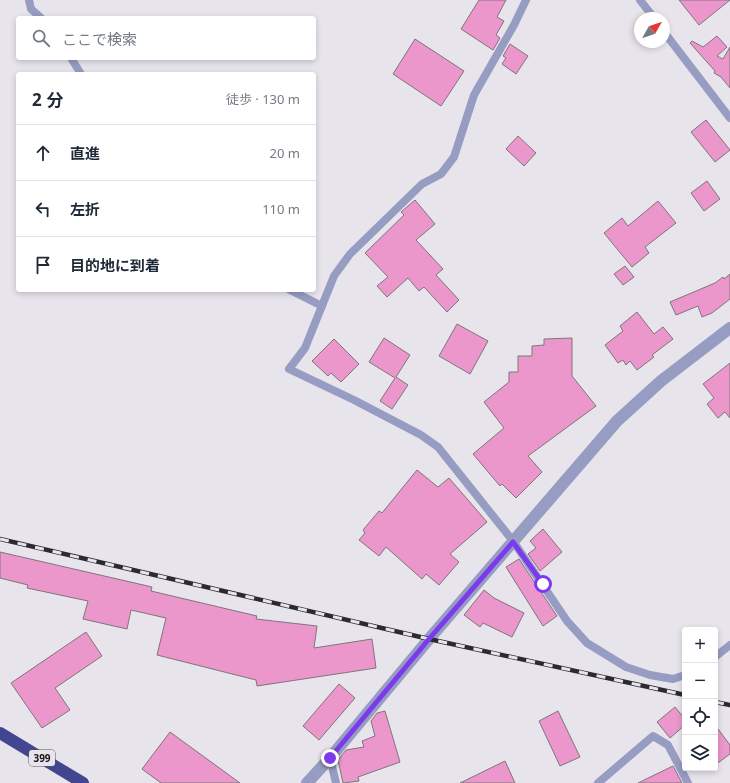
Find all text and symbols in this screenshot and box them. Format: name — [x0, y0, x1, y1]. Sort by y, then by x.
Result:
north arrow — [634, 12, 670, 48]
search box — [16, 16, 316, 60]
icon: search — [30, 27, 52, 49]
text: ここで検索 — [62, 29, 137, 49]
text: 2 分 — [32, 88, 63, 111]
text: 徒歩 · 130 m — [226, 90, 300, 108]
icon: ahead — [32, 142, 54, 164]
text: 直進 — [70, 143, 100, 163]
text: 20 m — [270, 144, 300, 162]
icon: left — [32, 198, 54, 220]
text: 左折 — [70, 199, 100, 219]
text: 110 m — [262, 200, 300, 218]
icon: arrive — [32, 254, 54, 276]
text: 目的地に到着 — [70, 255, 160, 275]
route start — [534, 575, 552, 593]
map controls — [682, 627, 718, 771]
button: + — [682, 627, 718, 663]
button: − — [682, 663, 718, 699]
button: locate — [682, 699, 718, 735]
button: layers — [682, 735, 718, 771]
route end — [321, 749, 339, 767]
road number: 399 — [29, 750, 55, 766]

